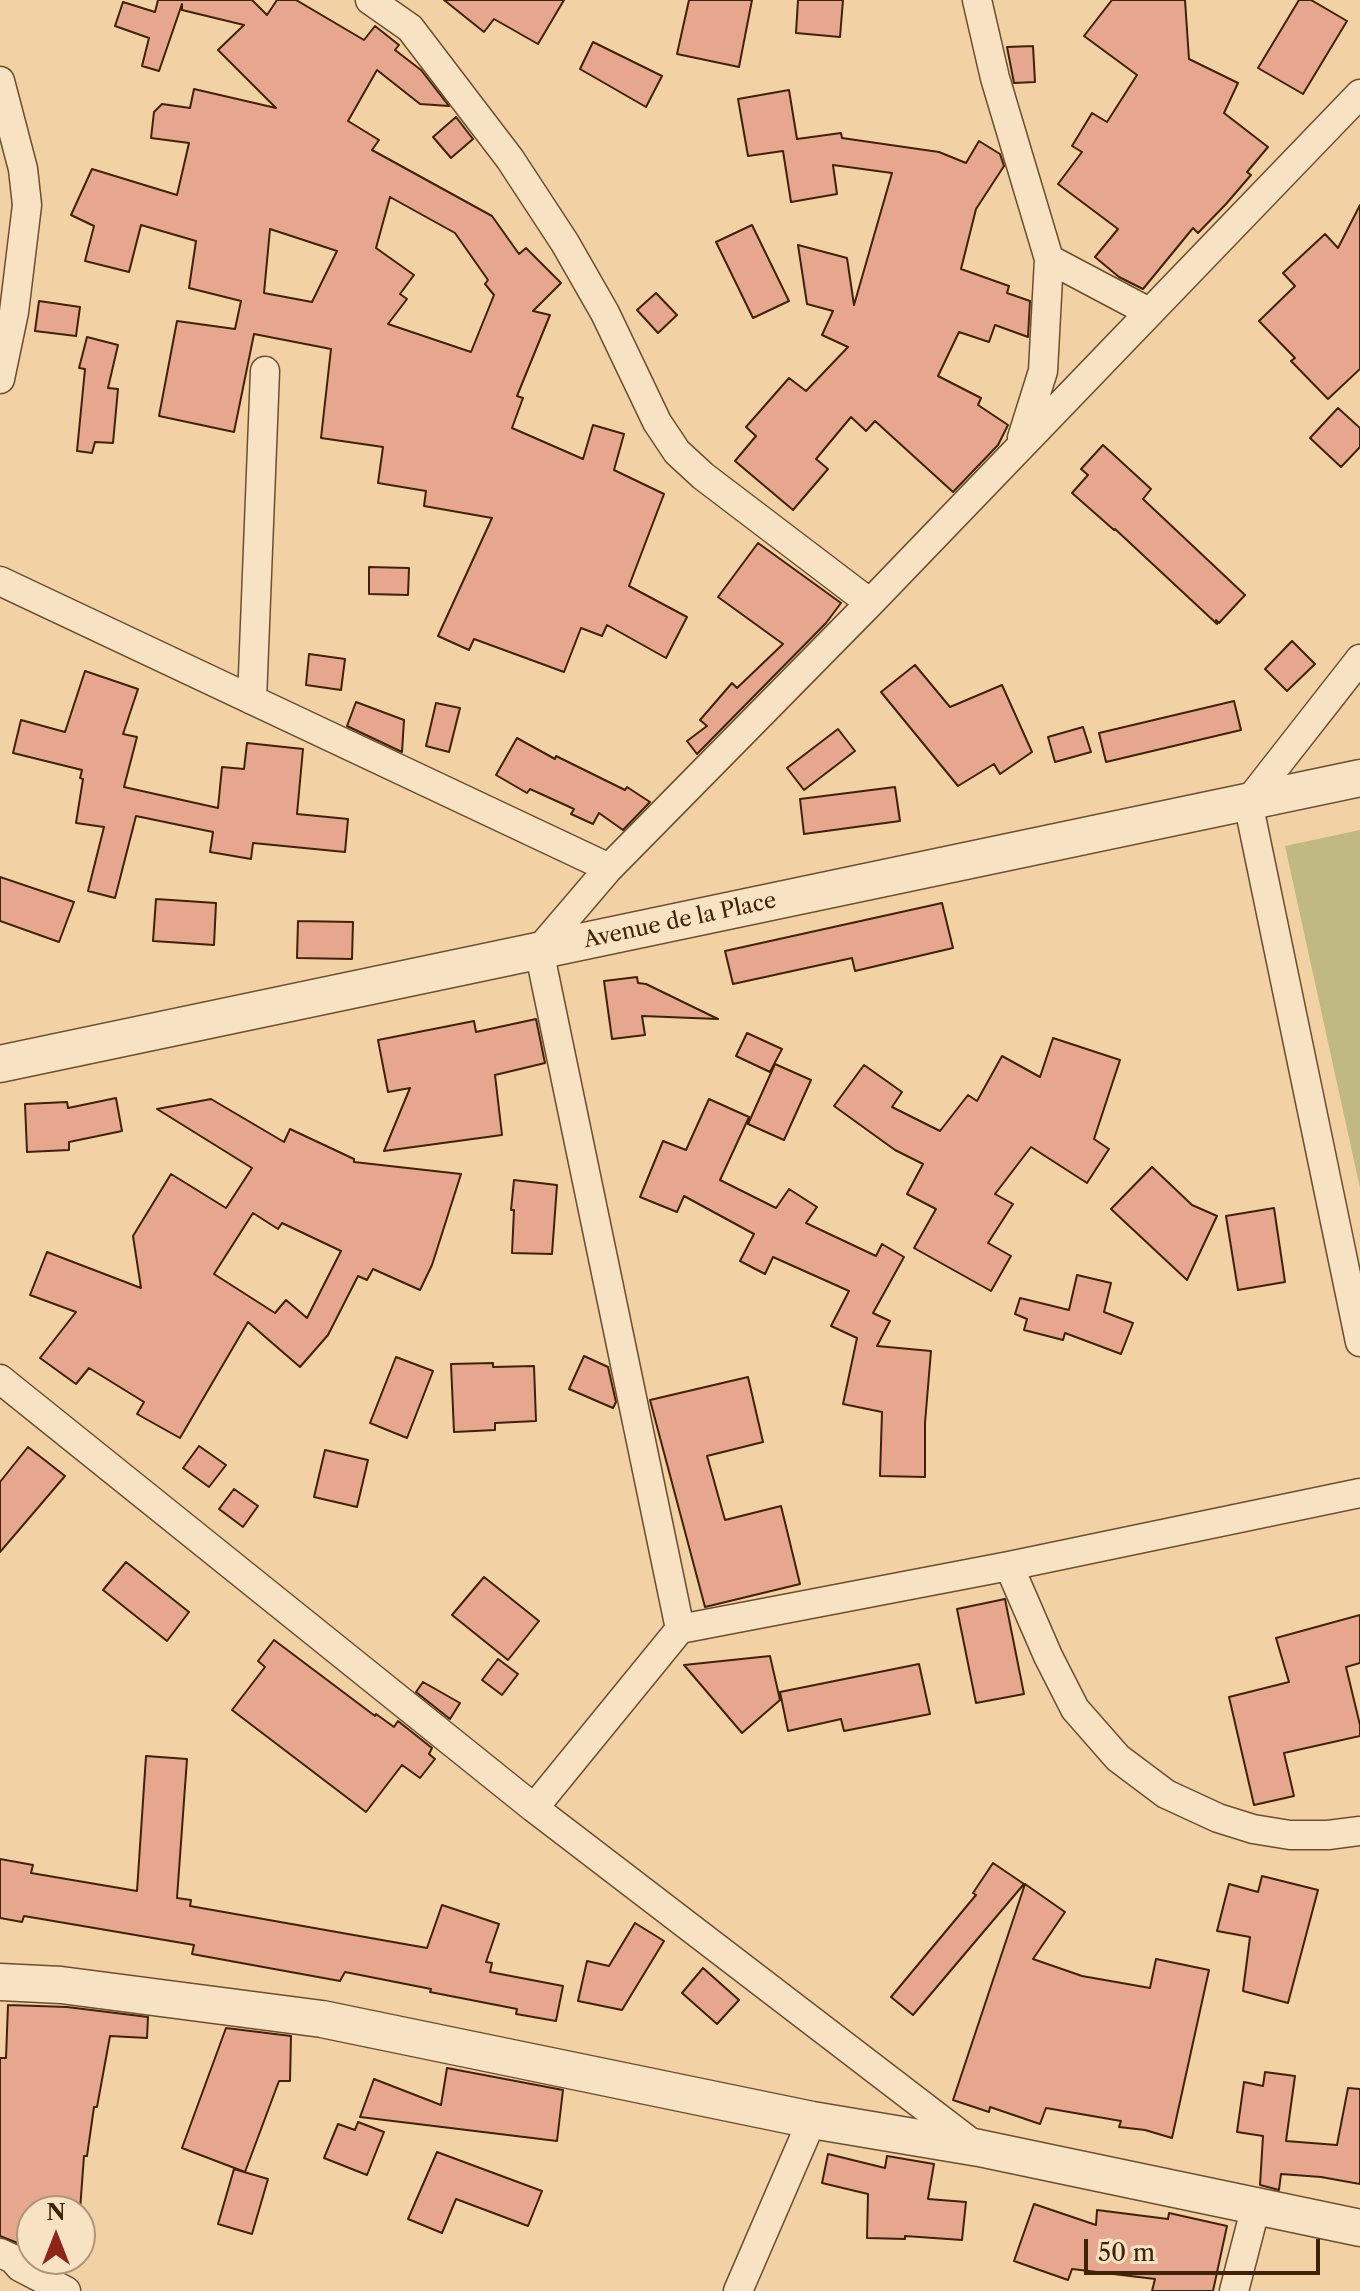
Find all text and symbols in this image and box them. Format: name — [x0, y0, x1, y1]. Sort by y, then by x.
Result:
street label: Avenue de la Place — [581, 888, 779, 954]
north arrow — [16, 2195, 96, 2275]
text: N — [46, 2199, 66, 2226]
scale bar — [1088, 2223, 1324, 2273]
text: 50 m — [1098, 2238, 1155, 2267]

